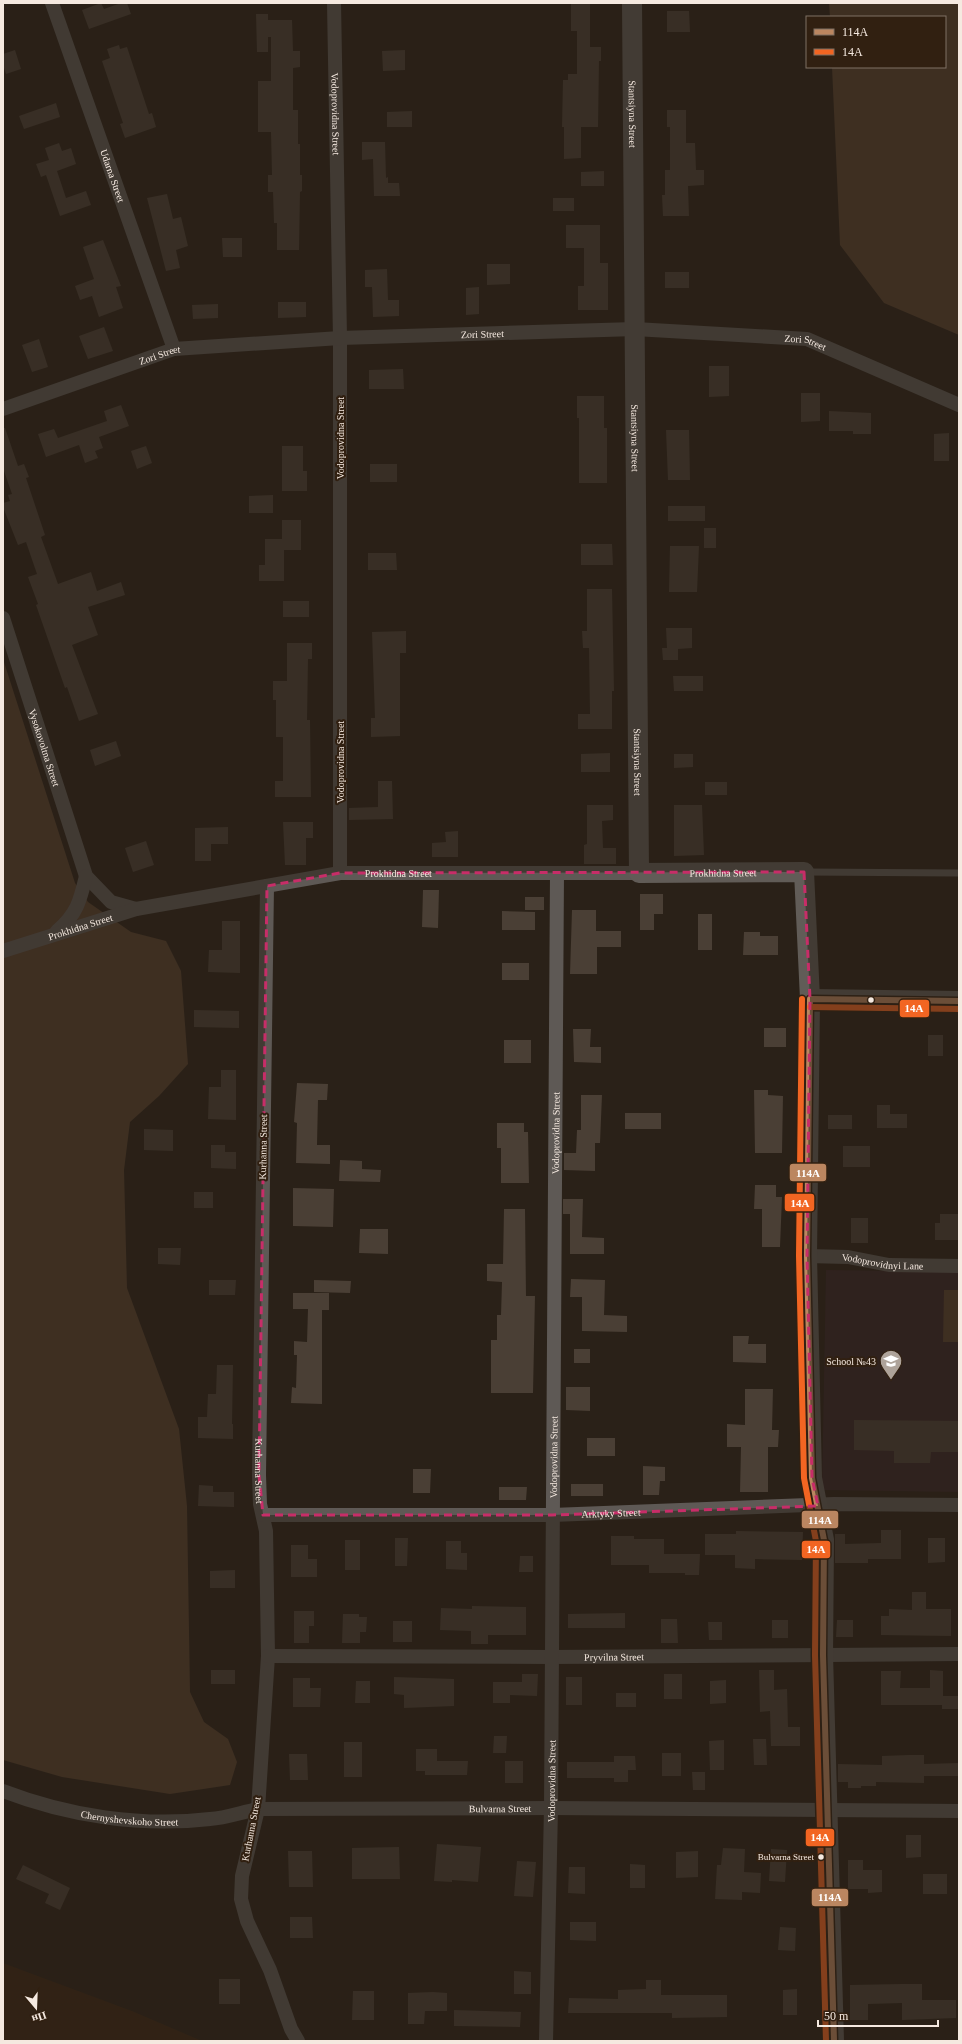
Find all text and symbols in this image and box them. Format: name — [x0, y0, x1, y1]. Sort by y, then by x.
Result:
legend — [806, 16, 946, 68]
text: 114А — [842, 25, 869, 39]
text: 14А — [842, 45, 863, 59]
street label: Vodoprovidna Street — [330, 73, 342, 155]
street label: Stantsiyna Street — [627, 80, 639, 148]
street label: Udarna Street — [98, 148, 127, 204]
street label: Zori Street — [461, 327, 504, 340]
street label: Zori Street — [784, 332, 828, 352]
street label: Zori Street — [137, 343, 181, 366]
street label: Vodoprovidna Street — [335, 397, 346, 479]
street label: Stantsiyna Street — [630, 404, 641, 472]
street label: Vysokovoltna Street — [27, 707, 62, 788]
street label: Vodoprovidna Street — [335, 721, 346, 803]
street label: Stantsiyna Street — [632, 728, 644, 796]
street label: Prokhidna Street — [689, 867, 757, 878]
street label: Prokhidna Street — [365, 868, 432, 879]
street label: Prokhidna Street — [47, 911, 114, 942]
unlabelled marker — [866, 995, 876, 1005]
line badge: 14А — [899, 999, 930, 1018]
text: 14А — [905, 1002, 924, 1014]
street label: Vodoprovidna Street — [550, 1092, 561, 1174]
street label: Kurhanna Street — [257, 1114, 269, 1180]
line badge: 114А — [789, 1163, 827, 1182]
text: 114А — [796, 1167, 820, 1179]
line badge: 14А — [784, 1193, 815, 1212]
text: 14А — [791, 1197, 810, 1209]
street label: Vodoprovidnyi Lane — [842, 1251, 924, 1271]
school or university icon: School №43 — [878, 1348, 904, 1381]
place label: School №43 — [826, 1356, 876, 1367]
street label: Vodoprovidna Street — [547, 1416, 559, 1498]
street label: Kurhanna Street — [253, 1438, 265, 1504]
street label: Arktyky Street — [581, 1506, 641, 1519]
line badge: 114А — [801, 1510, 839, 1529]
text: 114А — [808, 1514, 832, 1526]
line badge: 14А — [801, 1540, 831, 1559]
text: 14А — [807, 1543, 826, 1555]
street label: Pryvilna Street — [584, 1651, 644, 1662]
street label: Vodoprovidna Street — [545, 1740, 557, 1822]
street label: Kurhanna Street — [239, 1796, 263, 1862]
street label: Bulvarna Street — [469, 1803, 532, 1814]
street label: Chernyshevskoho Street — [80, 1808, 178, 1827]
line badge: 14А — [805, 1828, 835, 1847]
text: 14А — [811, 1831, 830, 1843]
place label: Bulvarna Street — [758, 1852, 814, 1862]
marker: Bulvarna Street — [816, 1852, 826, 1862]
line badge: 114А — [811, 1888, 849, 1907]
text: 114А — [818, 1891, 842, 1903]
north arrow — [16, 1988, 56, 2028]
scale bar — [818, 2002, 938, 2028]
text: Пн — [30, 2009, 48, 2026]
text: 50 m — [824, 2009, 849, 2023]

